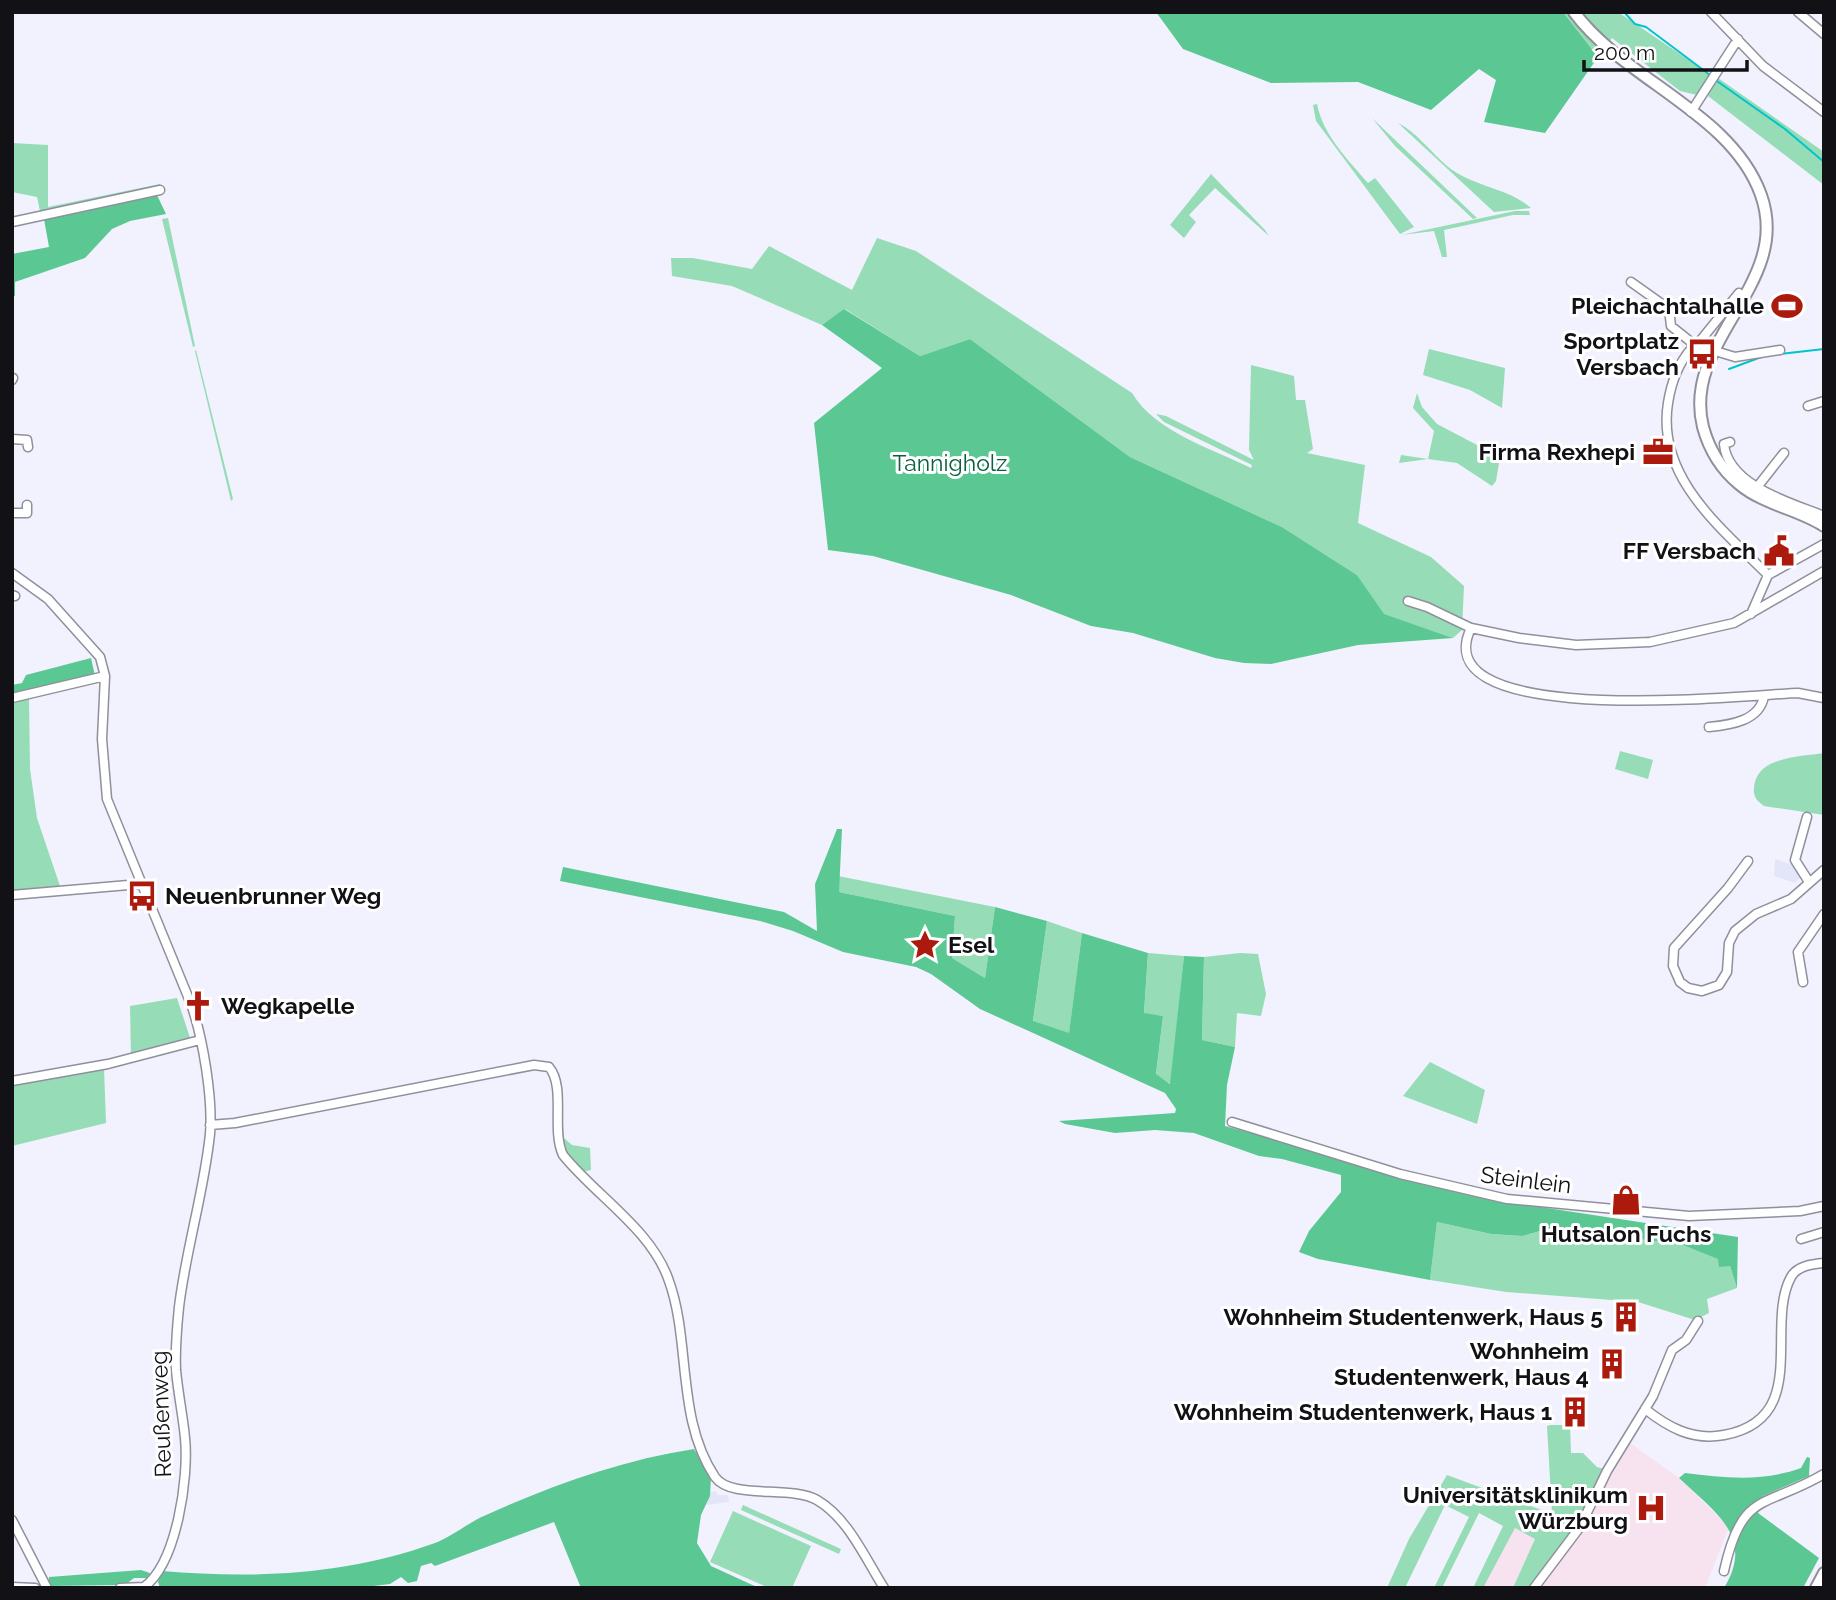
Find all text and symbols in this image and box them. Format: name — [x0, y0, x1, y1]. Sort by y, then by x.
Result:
scale bar — [1584, 28, 1747, 72]
text: 200 m — [1594, 40, 1655, 65]
sports icon: Pleichachtalhalle — [1770, 289, 1804, 323]
place label: Pleichachtalhalle — [1571, 292, 1764, 319]
place label: Sportplatz Versbach — [1564, 327, 1679, 380]
bus stop icon: Sportplatz Versbach — [1685, 337, 1719, 371]
office icon: Firma Rexhepi — [1641, 435, 1675, 469]
place label: Firma Rexhepi — [1478, 438, 1635, 465]
park label: Tannigholz — [893, 449, 1007, 476]
public building icon: FF Versbach — [1762, 534, 1796, 568]
place label: FF Versbach — [1623, 537, 1756, 564]
bus stop icon: Neuenbrunner Weg — [125, 879, 159, 913]
place label: Neuenbrunner Weg — [165, 882, 381, 909]
place icon: Esel — [908, 928, 942, 962]
place label: Esel — [948, 931, 995, 958]
church icon: Wegkapelle — [181, 989, 215, 1023]
place label: Wegkapelle — [221, 992, 355, 1019]
street label: Steinlein — [1479, 1161, 1573, 1198]
shop icon: Hutsalon Fuchs — [1609, 1183, 1643, 1217]
place label: Hutsalon Fuchs — [1541, 1220, 1711, 1247]
building icon: Wohnheim Studentenwerk, Haus 5 — [1609, 1300, 1643, 1334]
place label: Wohnheim Studentenwerk, Haus 5 — [1223, 1303, 1603, 1330]
place label: Wohnheim Studentenwerk, Haus 4 — [1334, 1337, 1589, 1390]
building icon: Wohnheim Studentenwerk, Haus 4 — [1595, 1347, 1629, 1381]
street label: Reußenweg — [145, 1350, 176, 1478]
building icon: Wohnheim Studentenwerk, Haus 1 — [1558, 1395, 1592, 1429]
place label: Wohnheim Studentenwerk, Haus 1 — [1174, 1398, 1552, 1425]
place label: Universitätsklinikum Würzburg — [1403, 1481, 1628, 1534]
hospital icon: Universitätsklinikum Würzburg — [1634, 1491, 1668, 1525]

